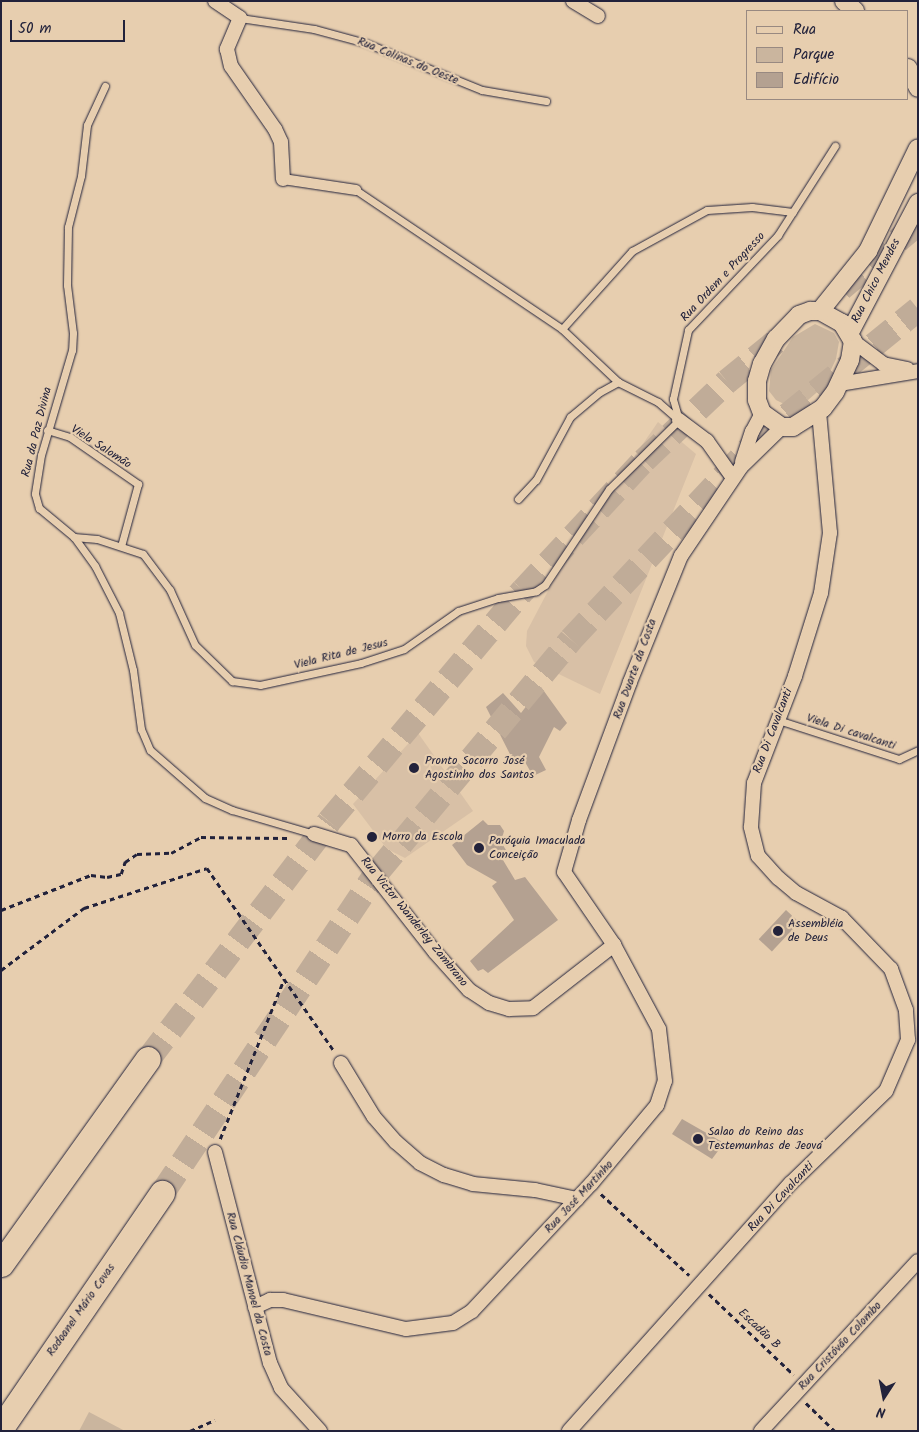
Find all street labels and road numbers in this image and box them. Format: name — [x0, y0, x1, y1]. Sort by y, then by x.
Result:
street label: Rua Colinas do Oeste — [355, 34, 461, 88]
street label: Rua Ordem e Progresso — [678, 229, 768, 325]
street label: Rua Chico Mendes — [848, 236, 904, 326]
street label: Rua da Paz Divina — [19, 385, 55, 479]
street label: Viela Salomão — [68, 422, 134, 472]
street label: Rua Duarte da Costa — [610, 617, 660, 721]
street label: Viela Rita de Jesus — [293, 635, 389, 673]
street label: Rua Di Cavalcanti — [750, 686, 796, 776]
street label: Viela Di cavalcanti — [805, 711, 897, 753]
street label: Rua Victor Wanderley Zambrano — [357, 854, 471, 990]
street label: Rua José Martinho — [542, 1158, 616, 1236]
street label: Rua Di Cavalcanti — [745, 1159, 817, 1235]
street label: Rua Cláudio Manoel da Costa — [223, 1210, 275, 1358]
street label: Rodoanel Mário Covas — [44, 1261, 118, 1359]
street label: Rua Cristóvão Colombo — [795, 1299, 885, 1393]
street label: Escadão B — [735, 1306, 783, 1352]

